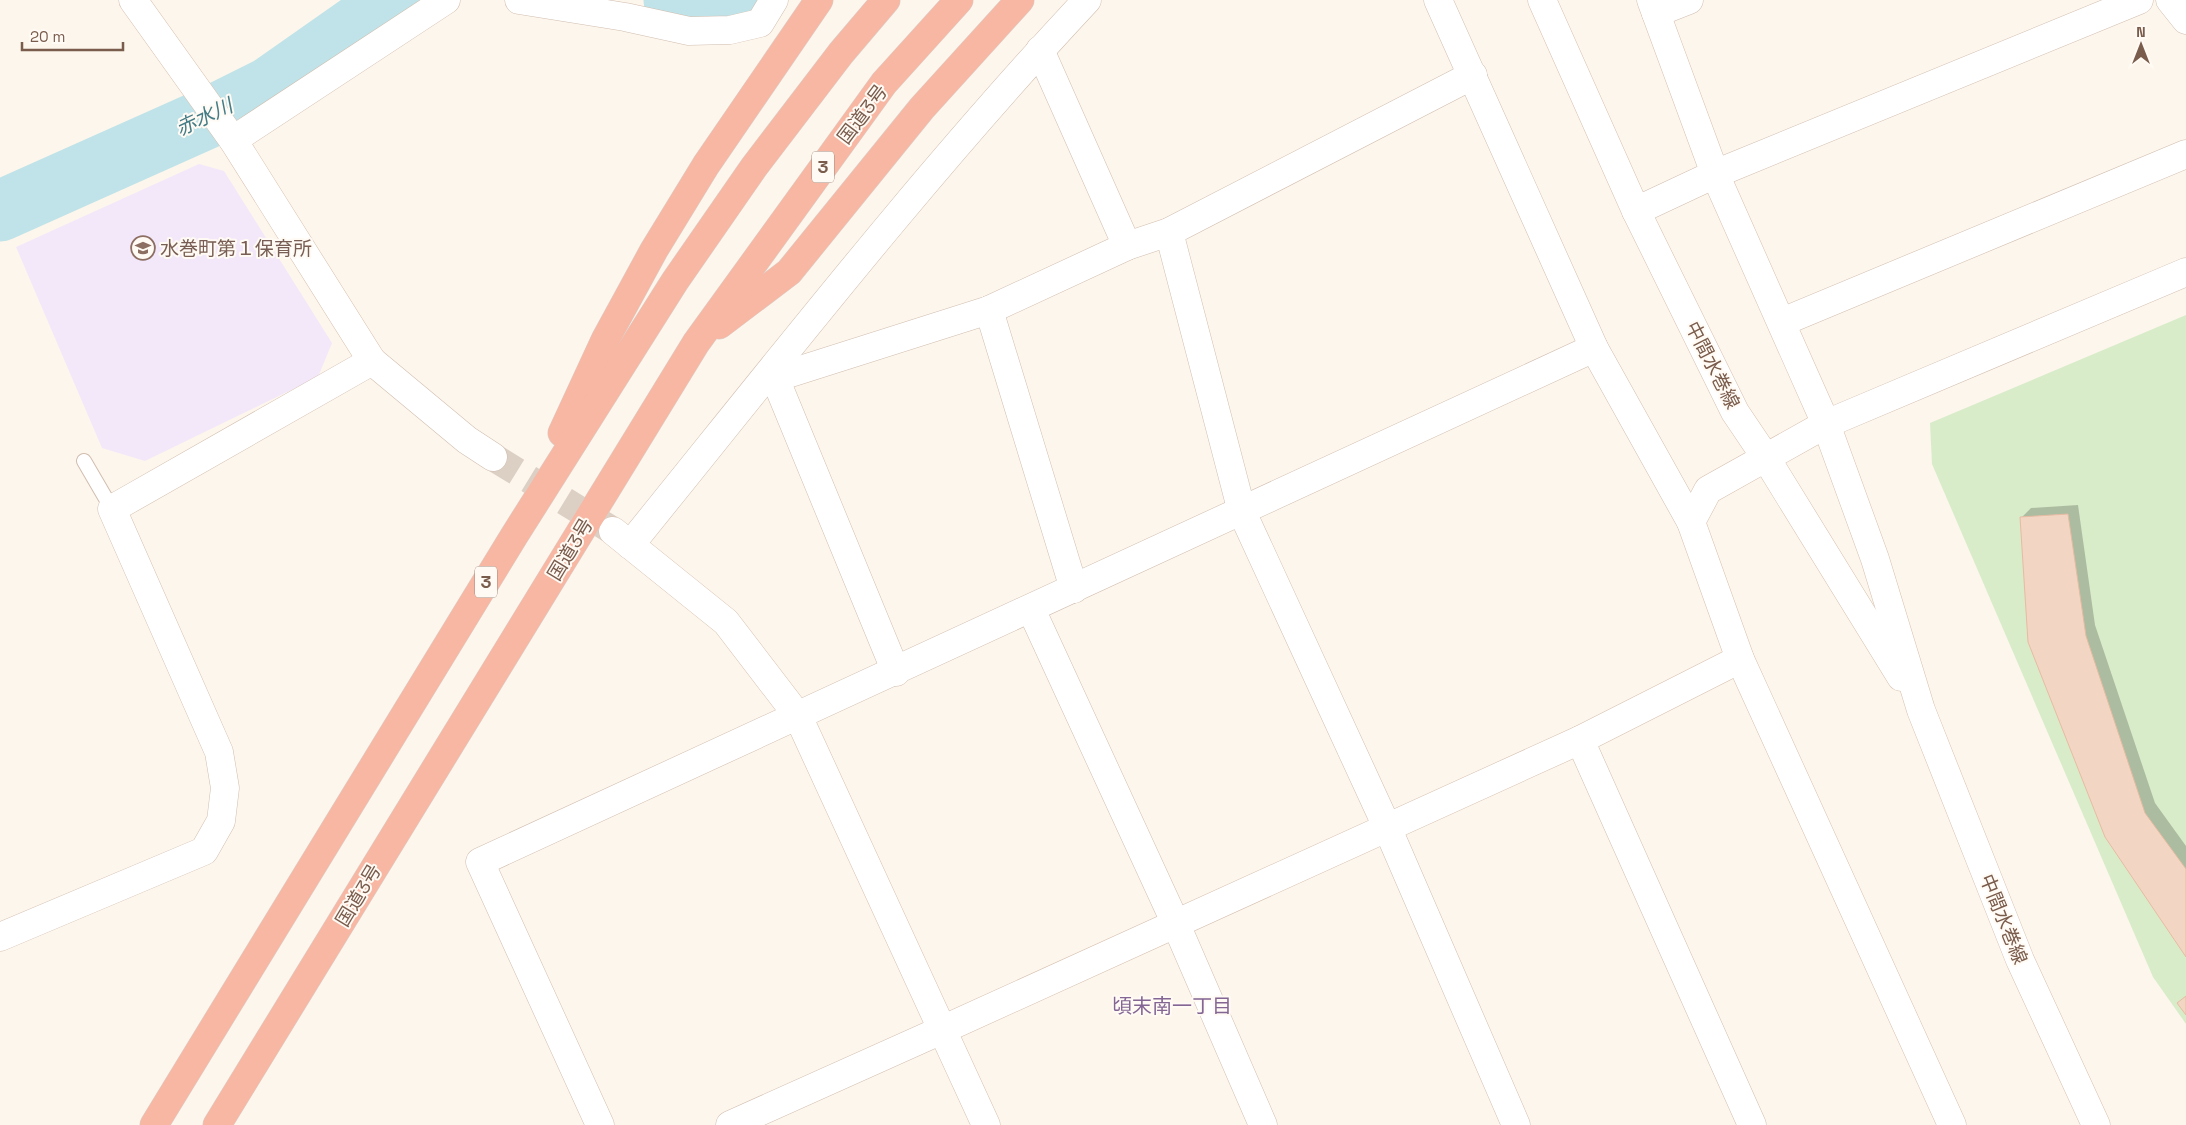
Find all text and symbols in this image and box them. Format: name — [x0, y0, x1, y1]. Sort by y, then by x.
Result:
scale bar — [22, 20, 124, 52]
north arrow — [2116, 20, 2166, 70]
text: N — [2136, 23, 2146, 41]
text: 20 m — [30, 27, 65, 46]
street label: 国道3号 — [832, 79, 893, 149]
water label: 赤水川 — [171, 92, 238, 141]
road number: 3 — [812, 152, 834, 182]
school or university icon: 水巻町第１保育所 — [130, 235, 156, 261]
place label: 水巻町第１保育所 — [160, 236, 312, 261]
street label: 中間水巻線 — [1680, 317, 1745, 413]
street label: 国道3号 — [542, 513, 599, 585]
road number: 3 — [475, 566, 497, 598]
street label: 国道3号 — [330, 859, 387, 931]
street label: 中間水巻線 — [1974, 870, 2033, 968]
district label: 頃末南一丁目 — [1112, 993, 1232, 1019]

